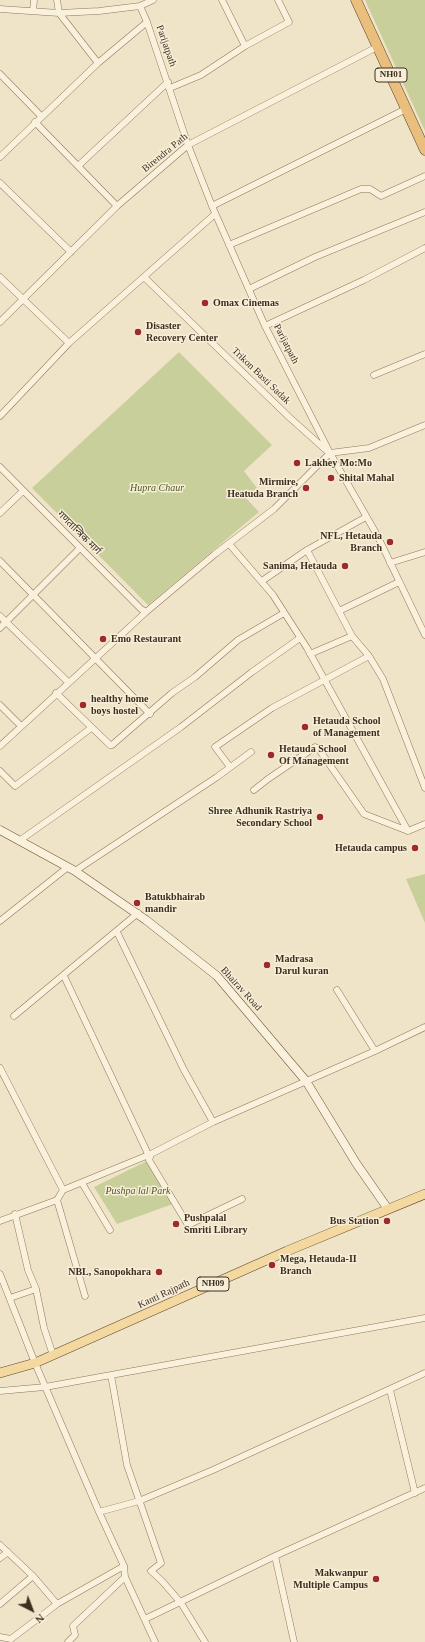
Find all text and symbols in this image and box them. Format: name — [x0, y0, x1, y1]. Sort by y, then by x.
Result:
street label: Parijatpath — [153, 24, 179, 68]
road number: NH01 — [375, 68, 407, 82]
street label: Birendra Path — [140, 131, 190, 175]
place label: Omax Cinemas — [213, 297, 279, 309]
marker: Omax Cinemas — [200, 298, 210, 308]
place label: Disaster Recovery Center — [146, 320, 218, 344]
street label: Parijatpath — [271, 322, 301, 366]
marker: Disaster Recovery Center — [133, 327, 143, 337]
street label: Trikon Basti Sadak — [229, 345, 293, 407]
place label: Lakhey Mo:Mo — [305, 457, 372, 469]
marker: Lakhey Mo:Mo — [292, 458, 302, 468]
place label: Shital Mahal — [339, 472, 394, 484]
marker: Shital Mahal — [326, 473, 336, 483]
place label: Mirmire, Heatuda Branch — [227, 476, 298, 500]
park label: Hupra Chaur — [130, 482, 184, 494]
marker: Mirmire, Heatuda Branch — [301, 483, 311, 493]
street label: गणतान्त्रिक मार्ग — [55, 509, 103, 557]
place label: NFL, Hetauda Branch — [320, 530, 382, 554]
marker: NFL, Hetauda Branch — [385, 537, 395, 547]
place label: Sanima, Hetauda — [263, 560, 337, 572]
marker: Sanima, Hetauda — [340, 561, 350, 571]
place label: Emo Restaurant — [111, 633, 181, 645]
marker: Emo Restaurant — [98, 634, 108, 644]
place label: healthy home boys hostel — [91, 693, 148, 716]
marker: healthy home boys hostel — [78, 700, 88, 710]
place label: Hetauda School of Management — [313, 715, 381, 738]
marker: Hetauda School of Management — [300, 722, 310, 732]
place label: Hetauda School Of Management — [279, 743, 349, 766]
marker: Hetauda School Of Management — [266, 750, 276, 760]
place label: Shree Adhunik Rastriya Secondary School — [208, 805, 312, 828]
marker: Shree Adhunik Rastriya Secondary School — [315, 812, 325, 822]
place label: Hetauda campus — [335, 842, 407, 854]
marker: Hetauda campus — [410, 843, 420, 853]
place label: Batukbhairab mandir — [145, 891, 205, 914]
marker: Batukbhairab mandir — [132, 898, 142, 908]
place label: Madrasa Darul kuran — [275, 953, 329, 976]
marker: Madrasa Darul kuran — [262, 960, 272, 970]
street label: Bhairav Road — [218, 964, 264, 1014]
park label: Pushpa lal Park — [106, 1185, 170, 1197]
place label: Pushpalal Smriti Library — [184, 1212, 248, 1236]
place label: Bus Station — [330, 1215, 379, 1227]
marker: Bus Station — [382, 1216, 392, 1226]
marker: Pushpalal Smriti Library — [171, 1219, 181, 1229]
place label: Mega, Hetauda-II Branch — [280, 1253, 357, 1276]
marker: Mega, Hetauda-II Branch — [267, 1260, 277, 1270]
place label: NBL, Sanopokhara — [68, 1266, 151, 1278]
marker: NBL, Sanopokhara — [154, 1267, 164, 1277]
street label: Kanti Rajpath — [136, 1277, 192, 1311]
road number: NH09 — [197, 1277, 229, 1291]
place label: Makwanpur Multiple Campus — [293, 1567, 368, 1590]
marker: Makwanpur Multiple Campus — [371, 1574, 381, 1584]
north arrow — [12, 1590, 52, 1630]
text: N — [33, 1612, 47, 1626]

